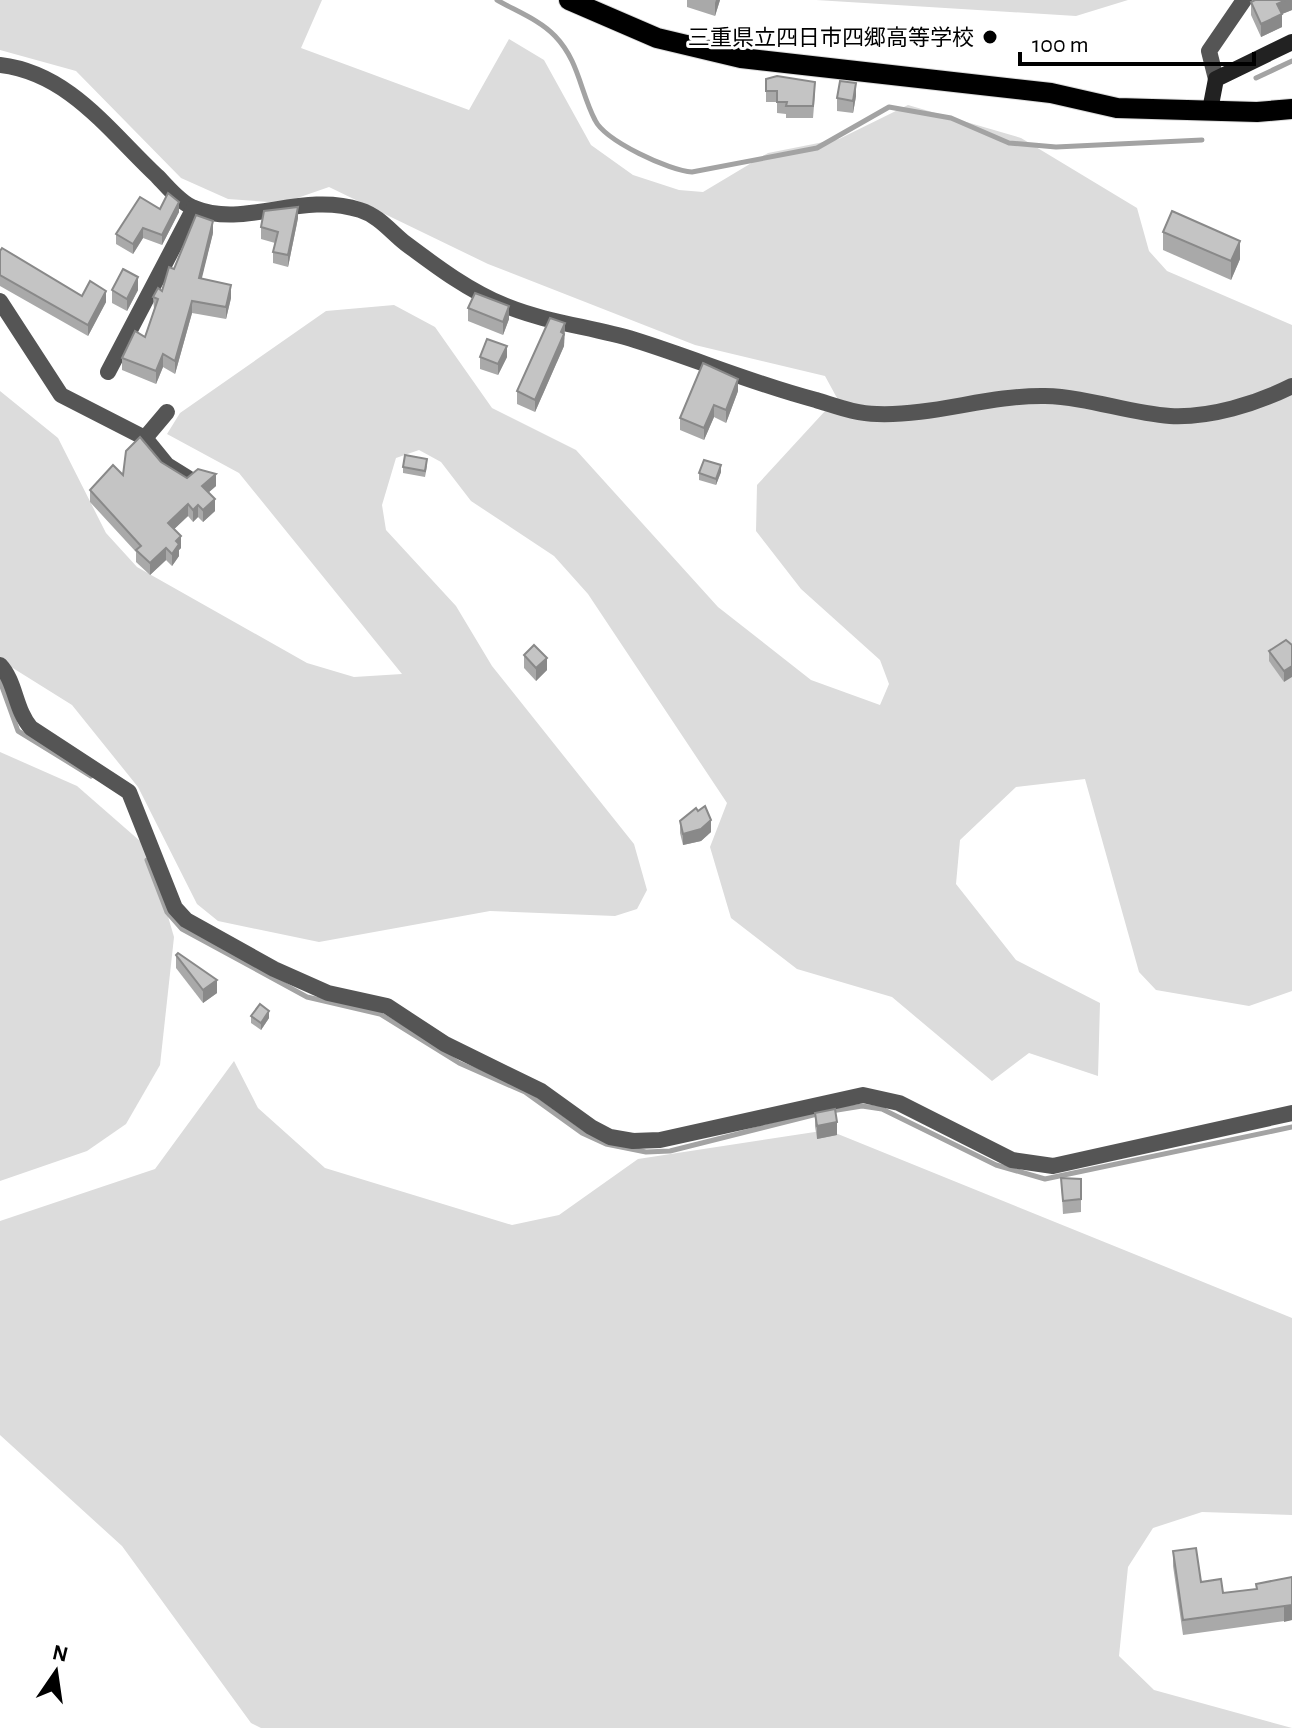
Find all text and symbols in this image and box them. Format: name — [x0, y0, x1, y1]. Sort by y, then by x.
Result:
scale bar — [1020, 16, 1254, 66]
place label: 三重県立四日市四郷高等学校 — [688, 26, 974, 49]
marker: 三重県立四日市四郷高等学校 — [981, 28, 999, 46]
text: 100 m — [1032, 33, 1089, 57]
north arrow — [16, 1632, 96, 1712]
text: N — [50, 1641, 70, 1666]

